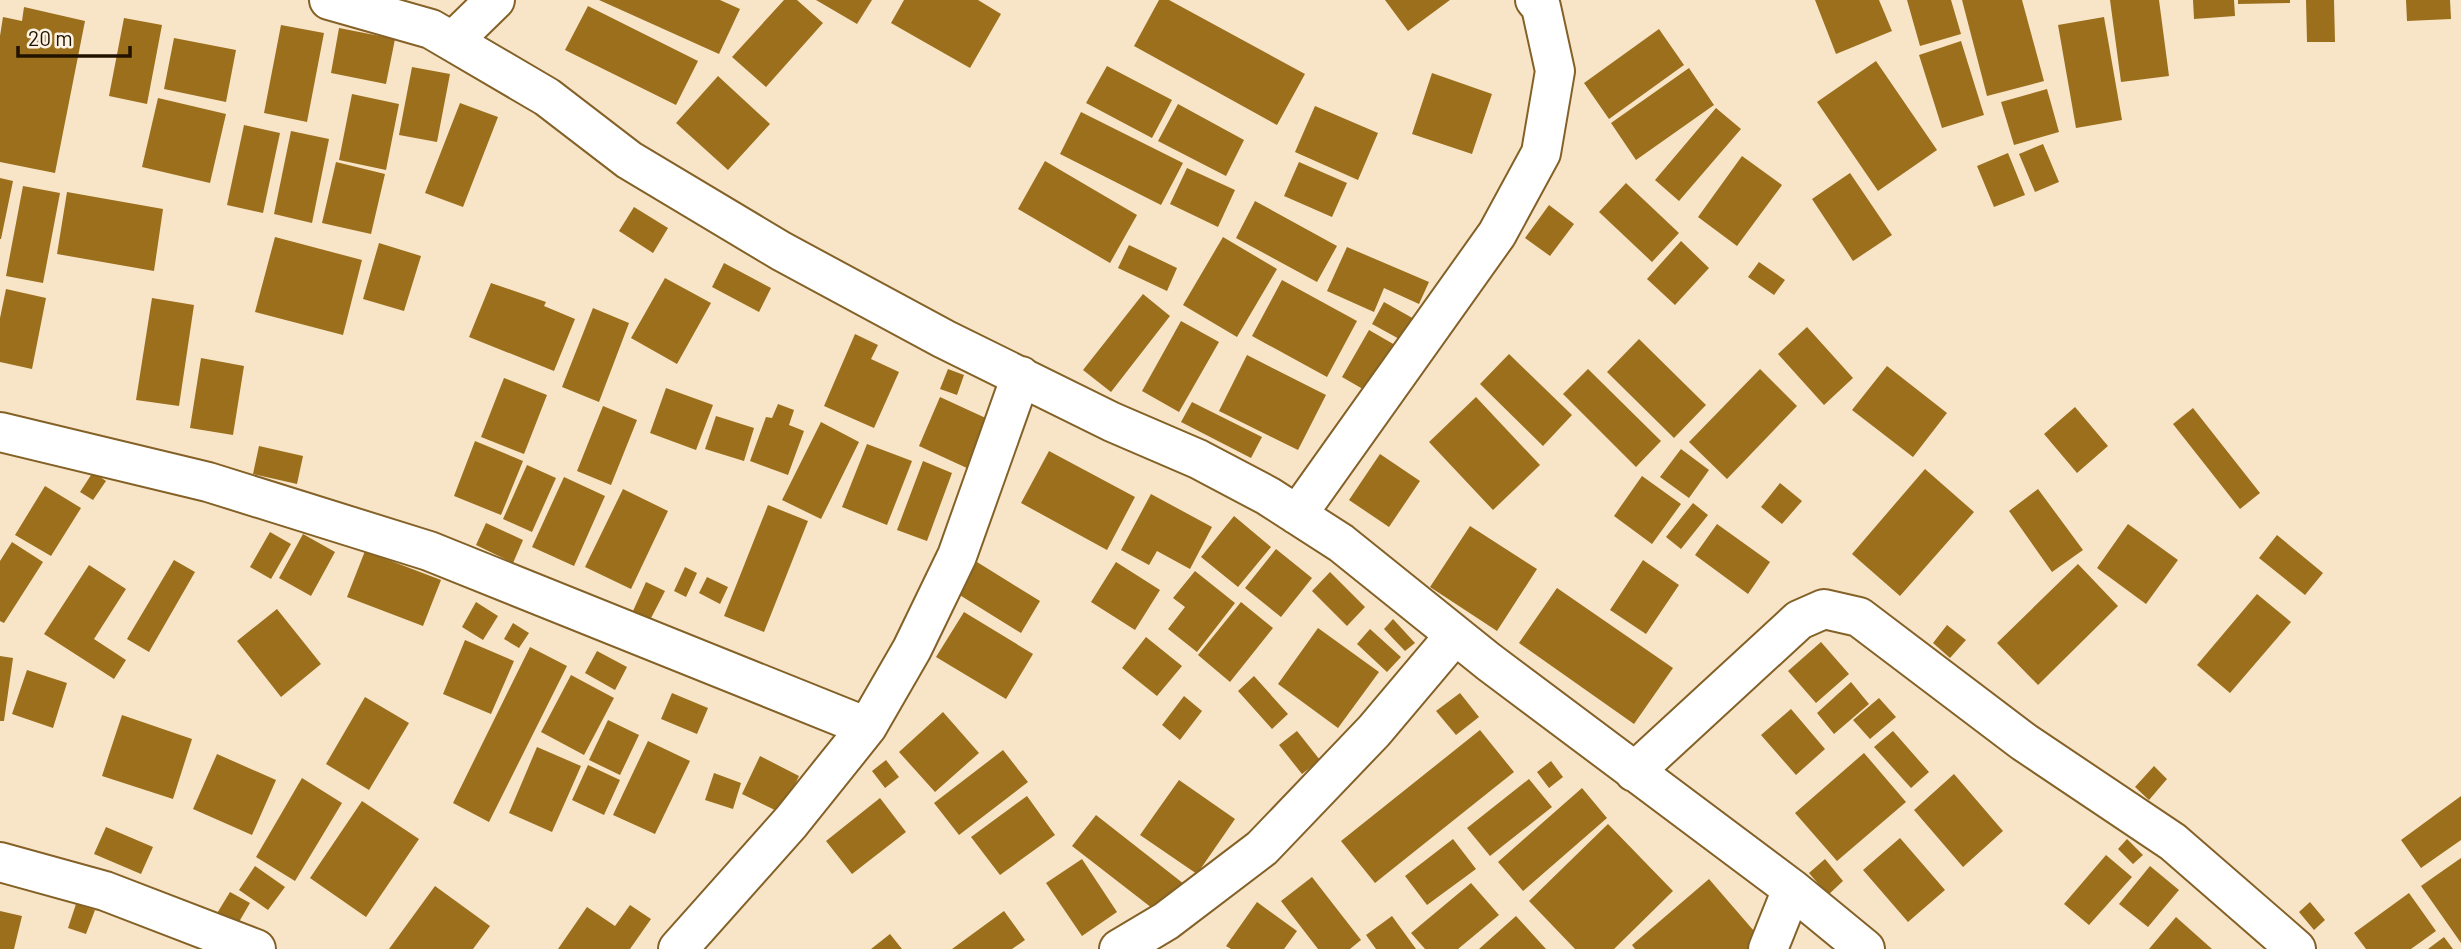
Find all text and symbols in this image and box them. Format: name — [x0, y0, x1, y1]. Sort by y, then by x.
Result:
scale bar — [18, 14, 130, 58]
text: 20 m — [28, 25, 73, 50]

